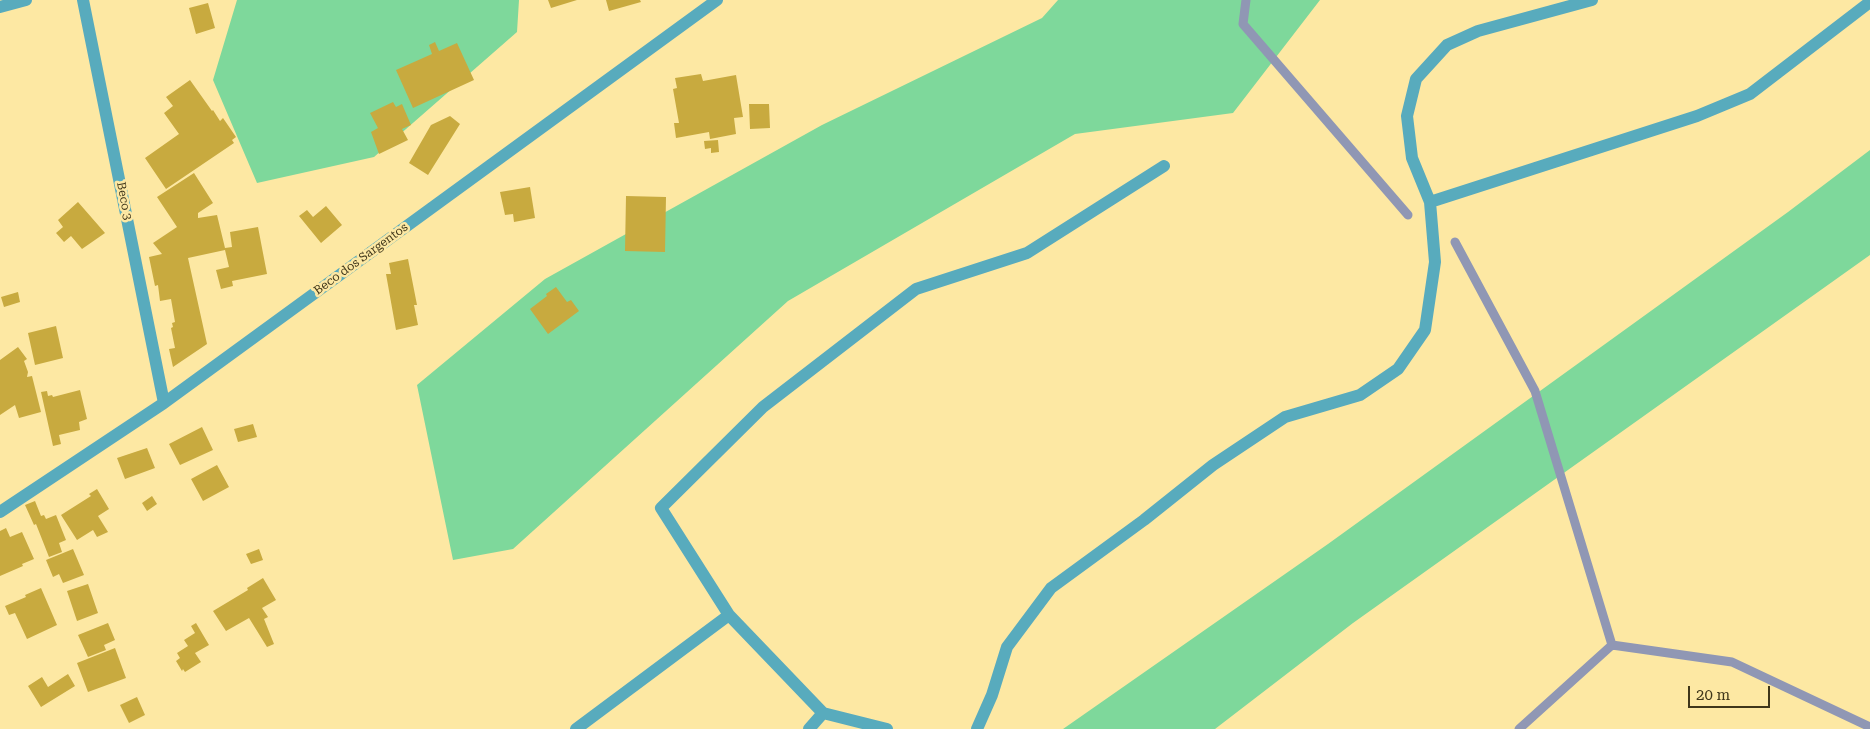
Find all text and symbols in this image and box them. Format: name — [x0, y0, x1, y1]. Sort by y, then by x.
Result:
street label: Beco 3 — [113, 181, 135, 221]
street label: Beco dos Sargentos — [311, 220, 411, 298]
scale bar — [1690, 676, 1772, 708]
text: 20 m — [1696, 686, 1730, 704]

